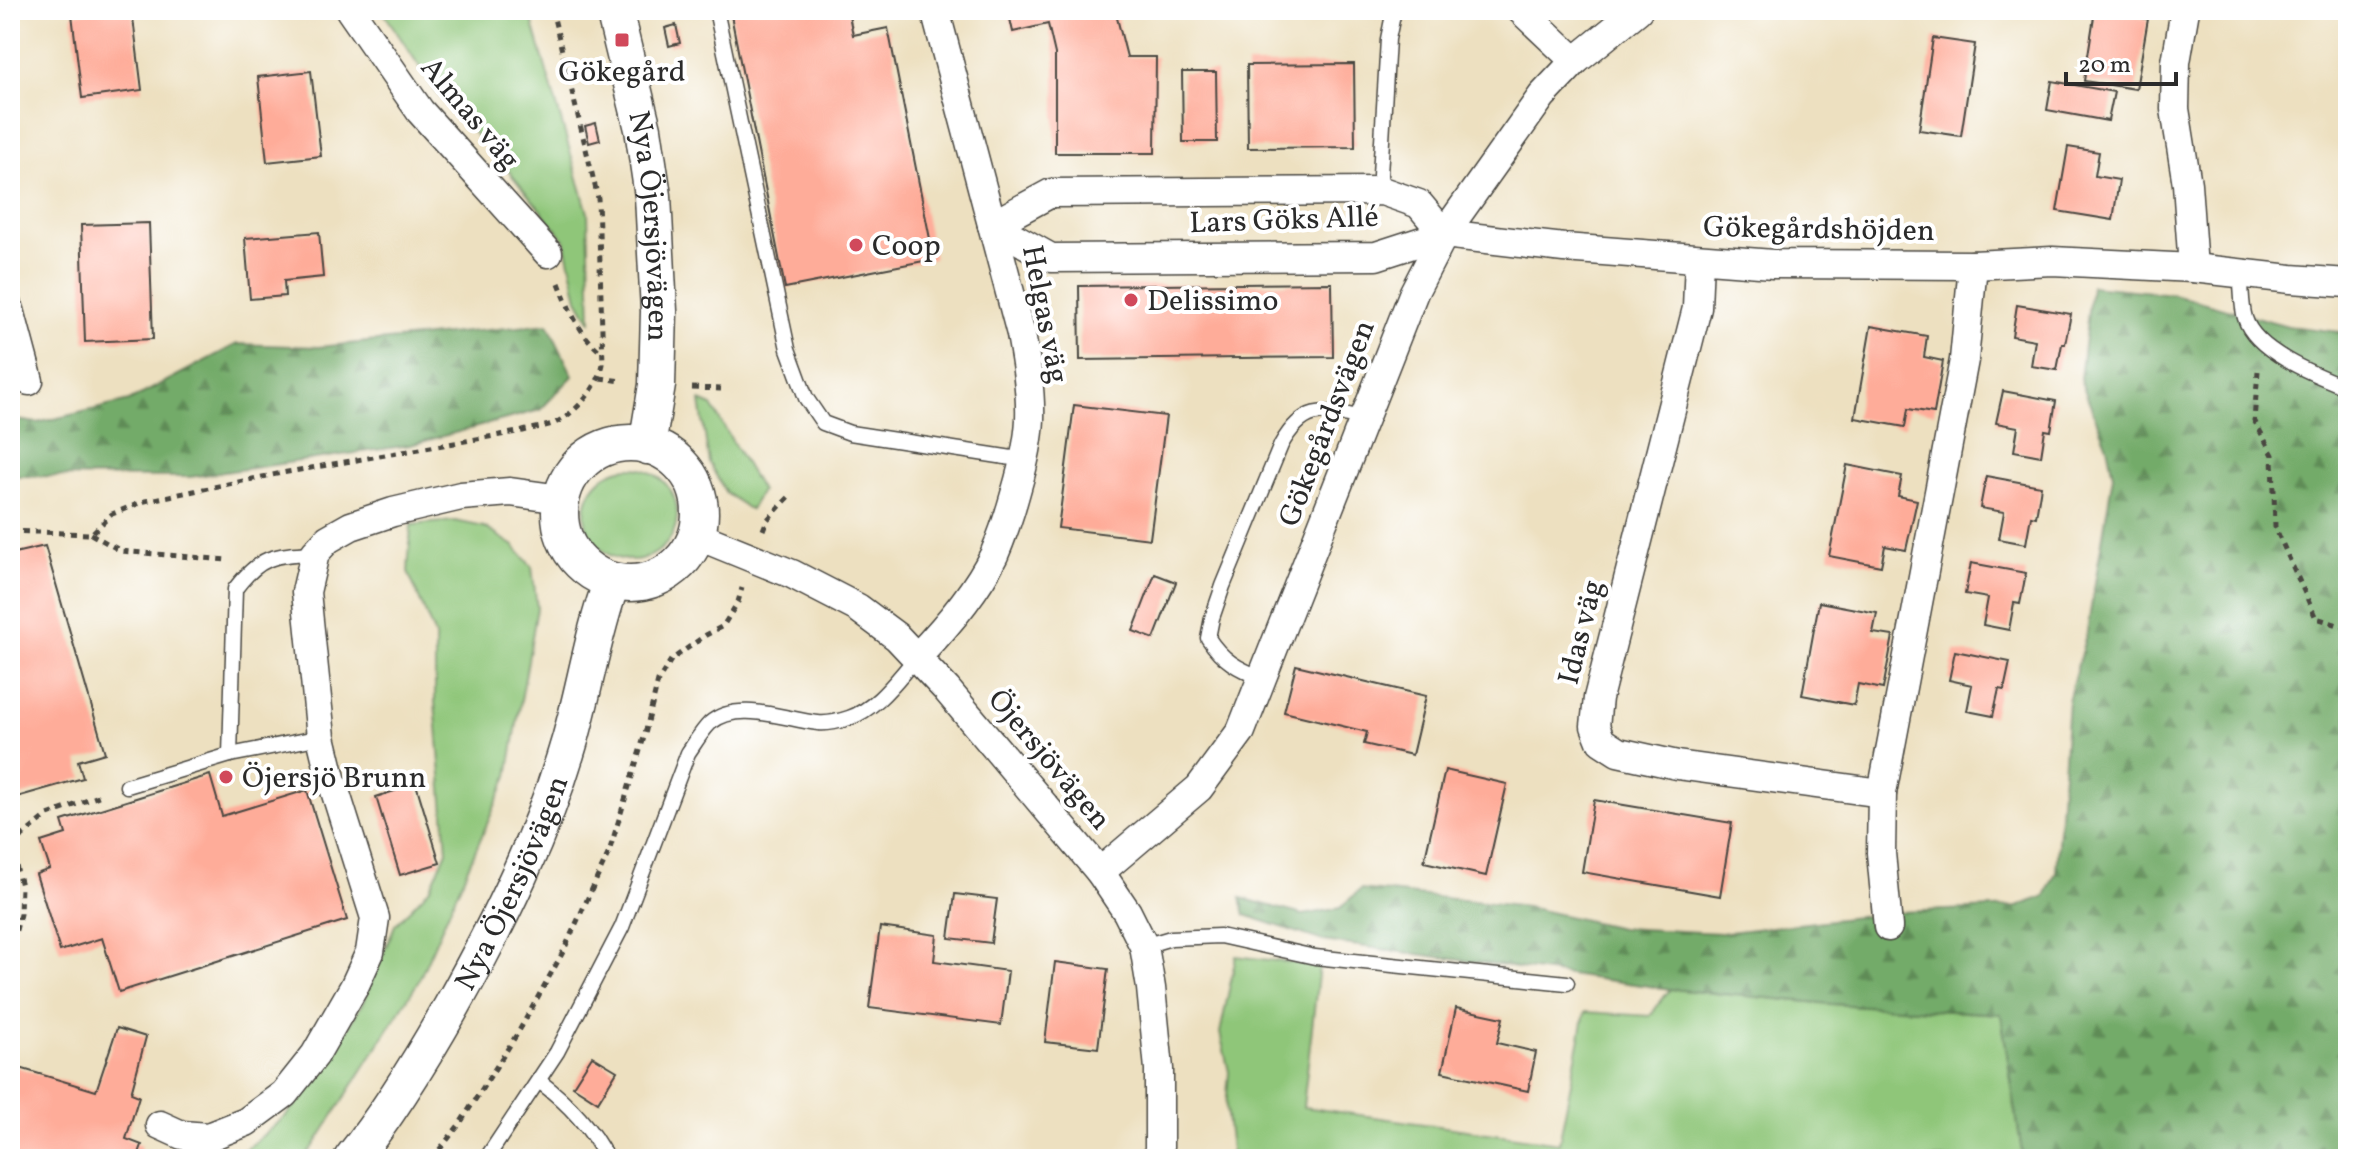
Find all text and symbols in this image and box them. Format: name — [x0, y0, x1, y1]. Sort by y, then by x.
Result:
marker: Gökegård — [613, 31, 631, 49]
scale bar — [2066, 36, 2176, 86]
street label: Almas väg — [410, 49, 529, 180]
text: 20 m — [2078, 49, 2131, 83]
place label: Gökegård — [558, 52, 686, 94]
street label: Nya Öjersjövägen — [616, 107, 678, 342]
street label: Lars Göks Allé — [1189, 197, 1379, 245]
street label: Gökegårdshöjden — [1703, 207, 1935, 253]
place label: Coop — [872, 226, 941, 268]
marker: Coop — [847, 236, 865, 254]
street label: Helgas väg — [1010, 242, 1078, 387]
place label: Delissimo — [1147, 281, 1278, 323]
marker: Delissimo — [1122, 291, 1140, 309]
street label: Gökegårdsvägen — [1269, 314, 1387, 533]
street label: Idas väg — [1549, 576, 1615, 689]
street label: Öjersjövägen — [977, 681, 1120, 840]
place label: Öjersjö Brunn — [242, 758, 427, 800]
marker: Öjersjö Brunn — [217, 768, 235, 786]
street label: Nya Öjersjövägen — [445, 771, 580, 999]

